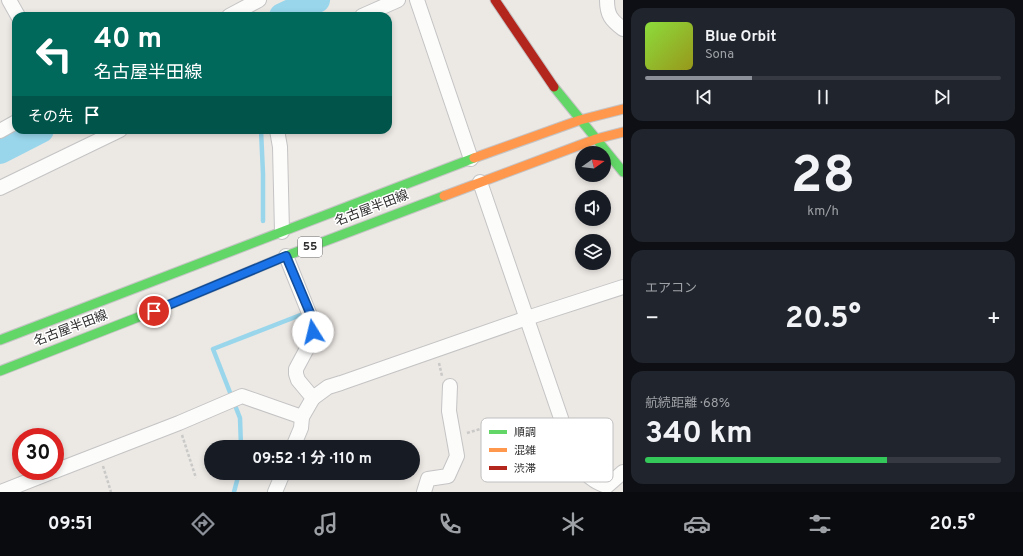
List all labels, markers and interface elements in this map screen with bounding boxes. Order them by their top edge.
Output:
text: 40 m [94,22,162,58]
icon: left [28,28,80,80]
text: Blue Orbit [705,28,776,47]
text: Sona [705,47,734,63]
text: 名古屋半田線 [94,62,202,85]
icon: previous [693,86,715,108]
icon: pause [812,86,834,108]
icon: next [931,86,953,108]
icon: arrive [81,104,103,126]
text: その先 [28,108,73,127]
text: 28 [791,145,855,211]
north arrow [575,146,611,182]
map controls [575,146,611,270]
street label: 名古屋半田線 [332,187,411,230]
button: sound [575,190,611,226]
text: km/h [807,204,839,220]
button: layers [575,234,611,270]
road number: 55 [298,237,322,257]
text: エアコン [645,281,697,297]
pin [137,294,171,328]
icon: arrive [143,300,165,322]
text: 20.5° [785,301,861,338]
text: − [645,306,659,333]
text: + [987,306,1001,333]
street label: 名古屋半田線 [31,307,110,350]
position arrow [292,311,334,353]
text: 航続距離 · 68% [645,396,730,412]
text: 340 km [645,416,753,453]
legend [481,418,613,482]
text: 順調 [514,426,536,440]
speed limit sign: 30 [12,428,64,480]
text: 混雑 [514,444,536,458]
text: 09:52 · 1 分 · 110 m [252,450,372,469]
text: 渋滞 [514,462,536,476]
icon: directions [189,510,217,538]
icon: music [312,510,340,538]
icon: phone [436,510,464,538]
icon: climate [559,510,587,538]
icon: car [683,510,711,538]
icon: filters [806,510,834,538]
text: 09:51 [48,513,93,536]
text: 20.5° [929,513,975,536]

